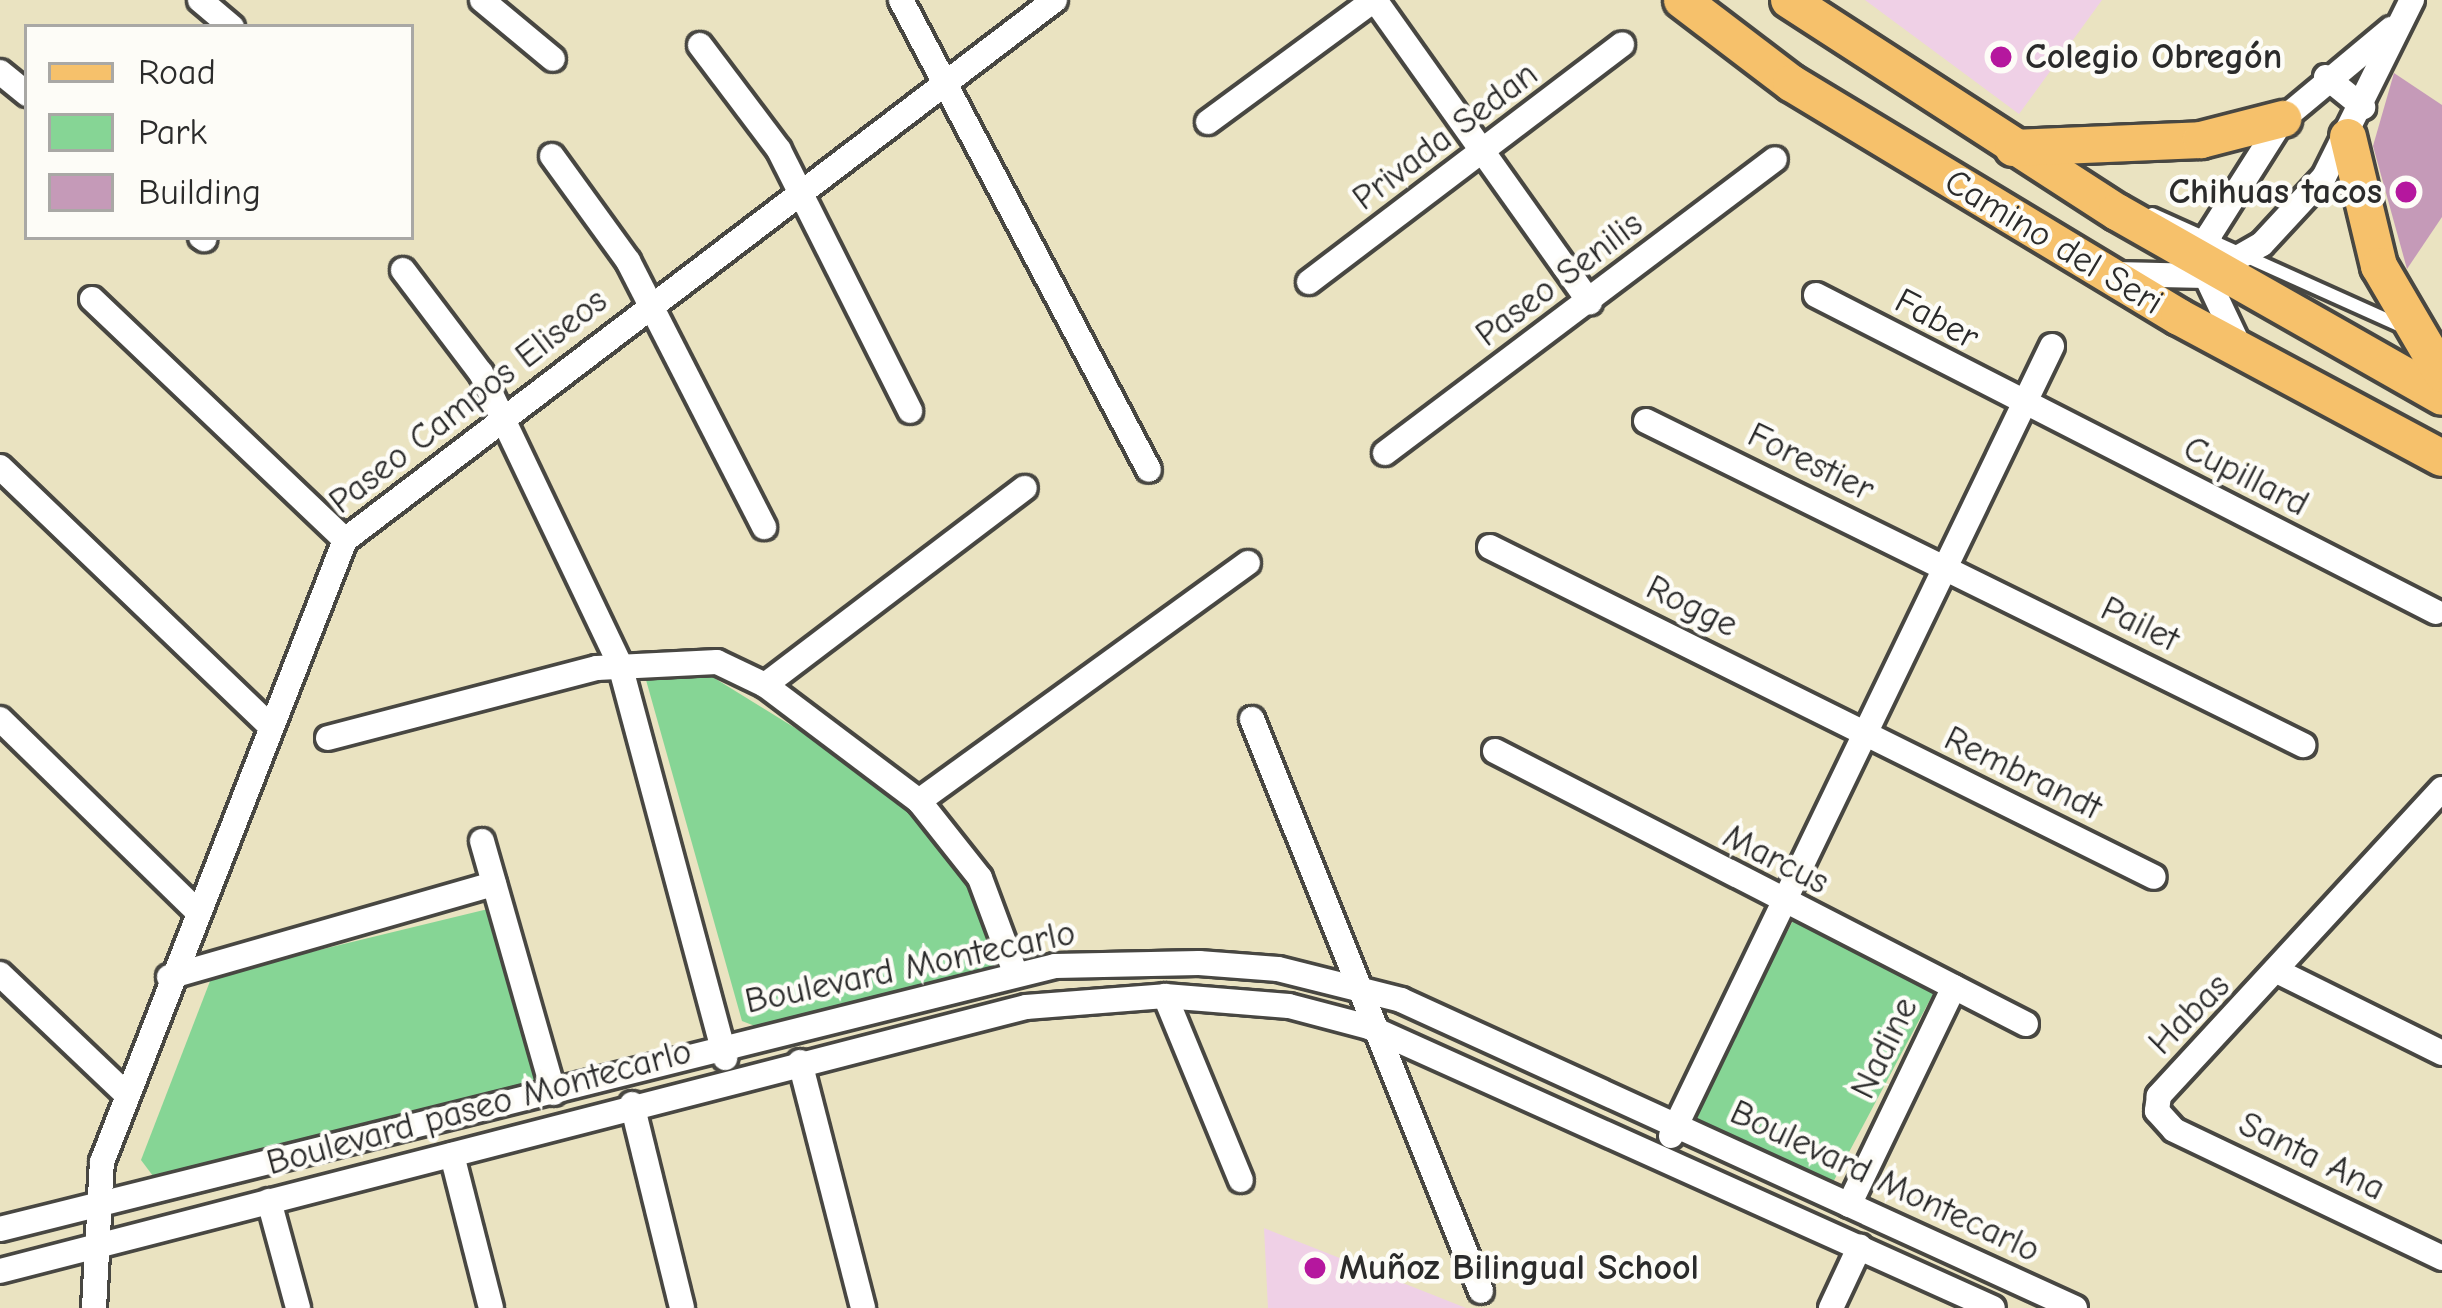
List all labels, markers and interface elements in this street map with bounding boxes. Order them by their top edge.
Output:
legend [24,24,414,240]
place label: Colegio Obregón [2025,35,2282,79]
marker: Colegio Obregón [1988,44,2014,70]
text: Road [138,52,216,93]
street label: Privada Sedan [1344,52,1546,220]
text: Park [138,112,207,153]
street label: Camino del Seri [1937,160,2171,324]
place label: Chihuas tacos [2168,170,2382,214]
text: Building [138,172,261,213]
marker: Chihuas tacos [2393,179,2419,205]
street label: Paseo Senilis [1467,202,1651,356]
street label: Paseo Campos Eliseos [320,279,616,523]
street label: Faber [1888,279,1986,359]
street label: Forestier [1741,413,1881,511]
street label: Cupillard [2176,426,2316,526]
street label: Rogge [1639,565,1745,647]
street label: Pailet [2094,587,2186,661]
street label: Rembrandt [1937,716,2109,830]
street label: Marcus [1716,814,1836,904]
street label: Boulevard Montecarlo [741,911,1079,1023]
street label: Habas [2139,964,2239,1064]
street label: Nadine [1841,990,1927,1106]
street label: Boulevard paseo Montecarlo [262,1029,696,1185]
street label: Boulevard Montecarlo [1723,1090,2047,1272]
street label: Santa Ana [2232,1102,2392,1210]
place label: Muñoz Bilingual School [1339,1246,1699,1290]
marker: Muñoz Bilingual School [1302,1255,1328,1281]

